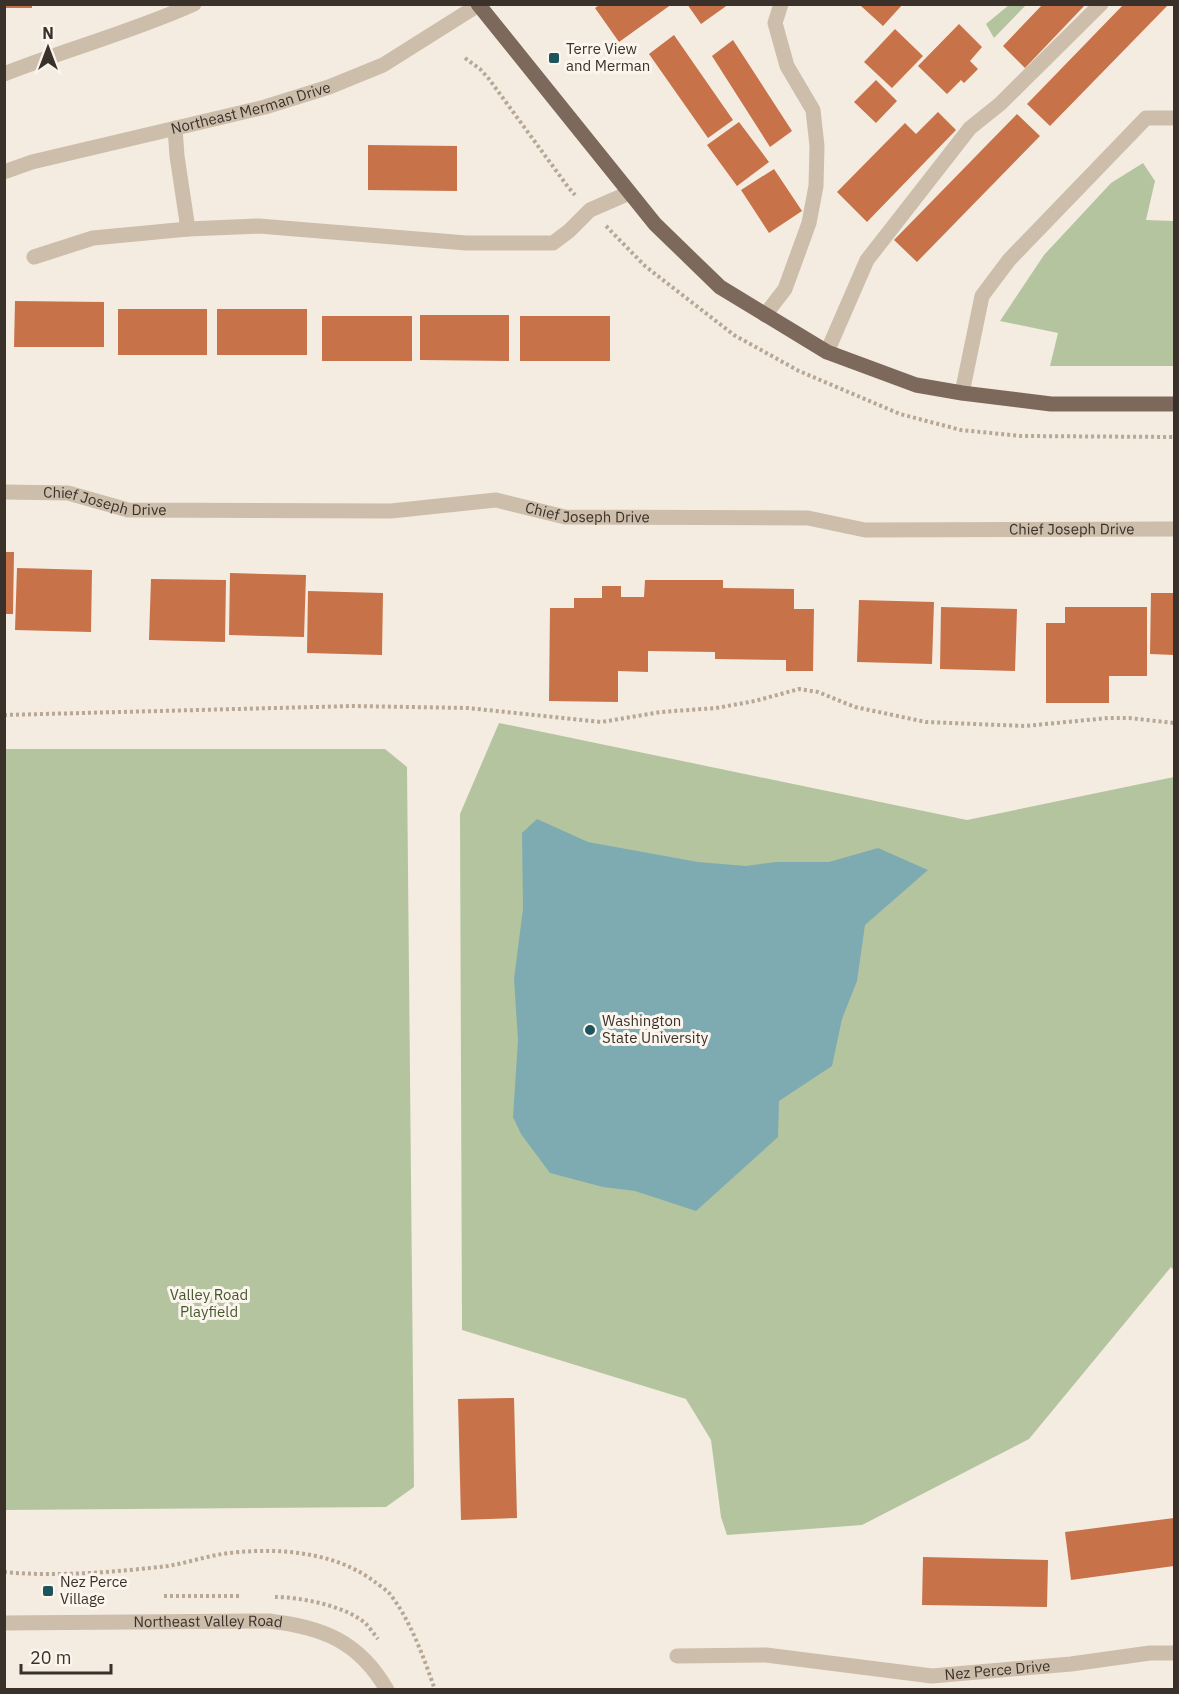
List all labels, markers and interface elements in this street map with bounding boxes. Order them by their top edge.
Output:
north arrow [18,18,78,78]
text: N [42,23,54,43]
place label: Terre View and Merman [566,39,650,75]
marker: Terre View and Merman [547,51,561,65]
street label: Northeast Merman Drive [169,77,333,138]
street label: Chief Joseph Drive [43,483,166,519]
street label: Chief Joseph Drive [523,498,650,526]
street label: Chief Joseph Drive [1009,519,1135,539]
place label: Washington State University [602,1011,709,1047]
marker: Washington State University [583,1023,597,1037]
park label: Valley Road Playfield [170,1285,248,1321]
place label: Nez Perce Village [60,1572,127,1608]
marker: Nez Perce Village [41,1584,55,1598]
street label: Northeast Valley Road [133,1611,284,1632]
scale bar [21,1637,111,1675]
text: 20 m [30,1646,72,1669]
street label: Nez Perce Drive [944,1656,1051,1684]

